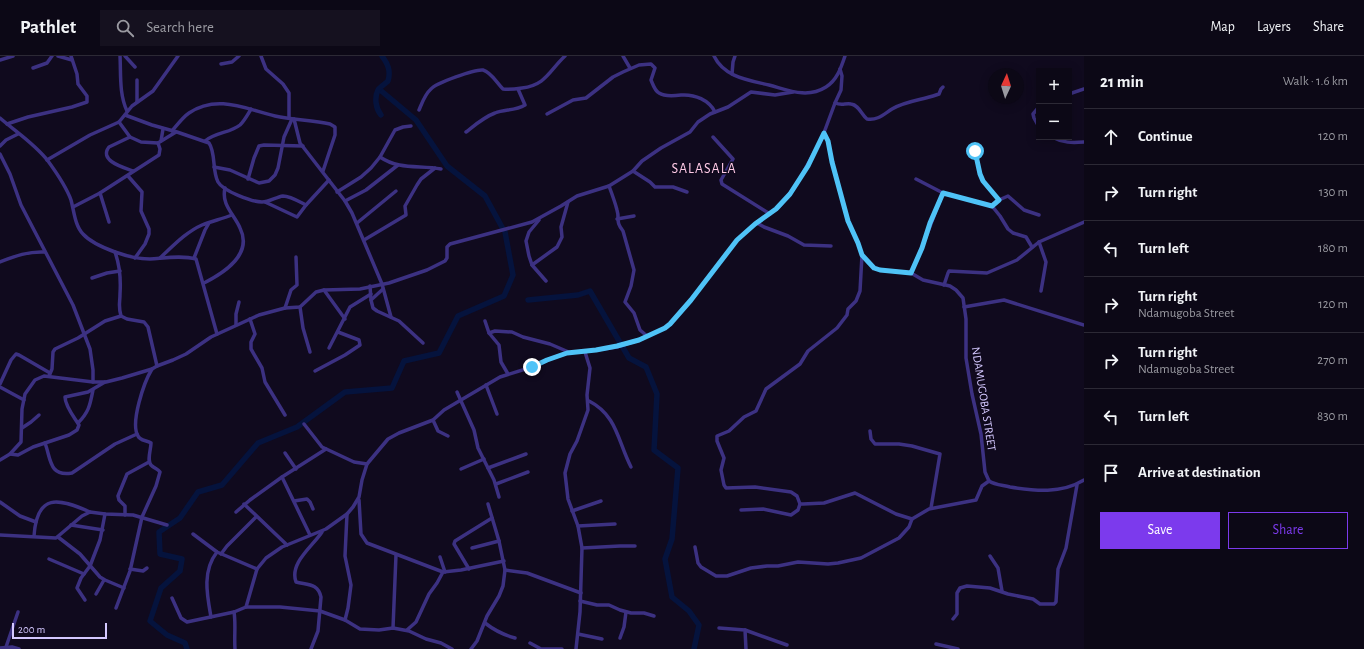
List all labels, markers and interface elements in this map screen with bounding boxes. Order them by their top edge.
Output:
search box [100,10,380,46]
icon: search [114,17,136,39]
text: Pathlet [20,18,76,37]
text: Search here [146,20,214,35]
text: Map [1210,20,1235,34]
text: Layers [1257,20,1291,34]
text: Share [1313,20,1344,34]
north arrow [988,68,1024,104]
map controls [1036,68,1072,140]
button: + [1036,68,1072,104]
text: 21 min [1100,73,1144,90]
text: Walk · 1.6 km [1283,75,1348,88]
button: − [1036,104,1072,140]
icon: ahead [1100,126,1122,148]
text: Continue [1138,129,1193,144]
text: 120 m [1318,130,1348,143]
route start [966,142,984,160]
district label: SALASALA [671,162,737,176]
icon: right [1100,182,1122,204]
text: Turn right [1138,185,1197,200]
text: 130 m [1319,186,1348,199]
icon: left [1100,238,1122,260]
text: Turn left [1138,241,1189,256]
text: 180 m [1318,242,1348,255]
text: Turn right [1138,289,1197,304]
icon: right [1100,294,1122,316]
text: 120 m [1318,298,1348,311]
text: Ndamugoba Street [1138,307,1234,320]
text: Turn right [1138,345,1197,360]
street label: NDAMUGOBA STREET [970,346,998,452]
icon: right [1100,350,1122,372]
text: 270 m [1317,354,1348,367]
route end [523,358,541,376]
text: Ndamugoba Street [1138,363,1234,376]
icon: left [1100,406,1122,428]
text: Turn left [1138,409,1189,424]
text: 830 m [1317,410,1348,423]
icon: arrive [1100,462,1122,484]
text: Arrive at destination [1138,465,1261,480]
button: Save [1100,512,1220,549]
button: Share [1228,512,1348,549]
scale bar [12,621,107,640]
text: 200 m [18,624,45,635]

